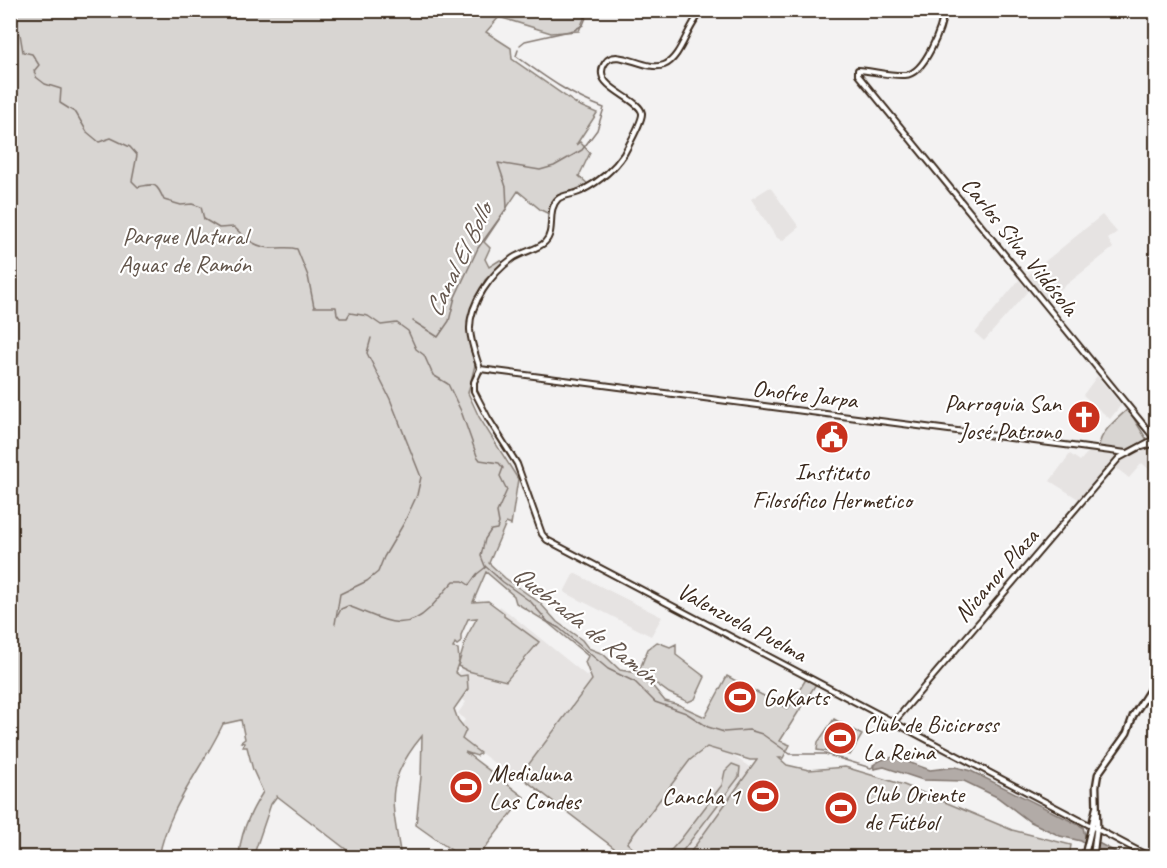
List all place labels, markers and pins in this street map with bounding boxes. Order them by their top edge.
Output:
place label: Parroquia San José Patrono [944,388,1063,446]
church icon: Parroquia San José Patrono [1066,399,1102,435]
public building icon: Instituto Filosófico Hermetico [814,419,850,455]
place label: Instituto Filosófico Hermetico [752,457,914,515]
sports icon: GoKarts [722,679,758,715]
place label: GoKarts [763,682,831,712]
place label: Club de Bicicross La Reina [863,709,1000,767]
sports icon: Club de Bicicross La Reina [822,720,858,756]
place label: Medialuna Las Condes [489,758,583,816]
sports icon: Medialuna Las Condes [448,769,484,805]
sports icon: Cancha 1 [745,778,781,814]
place label: Club Oriente de Fútbol [864,779,966,837]
place label: Cancha 1 [662,781,741,811]
sports icon: Club Oriente de Fútbol [823,790,859,826]

